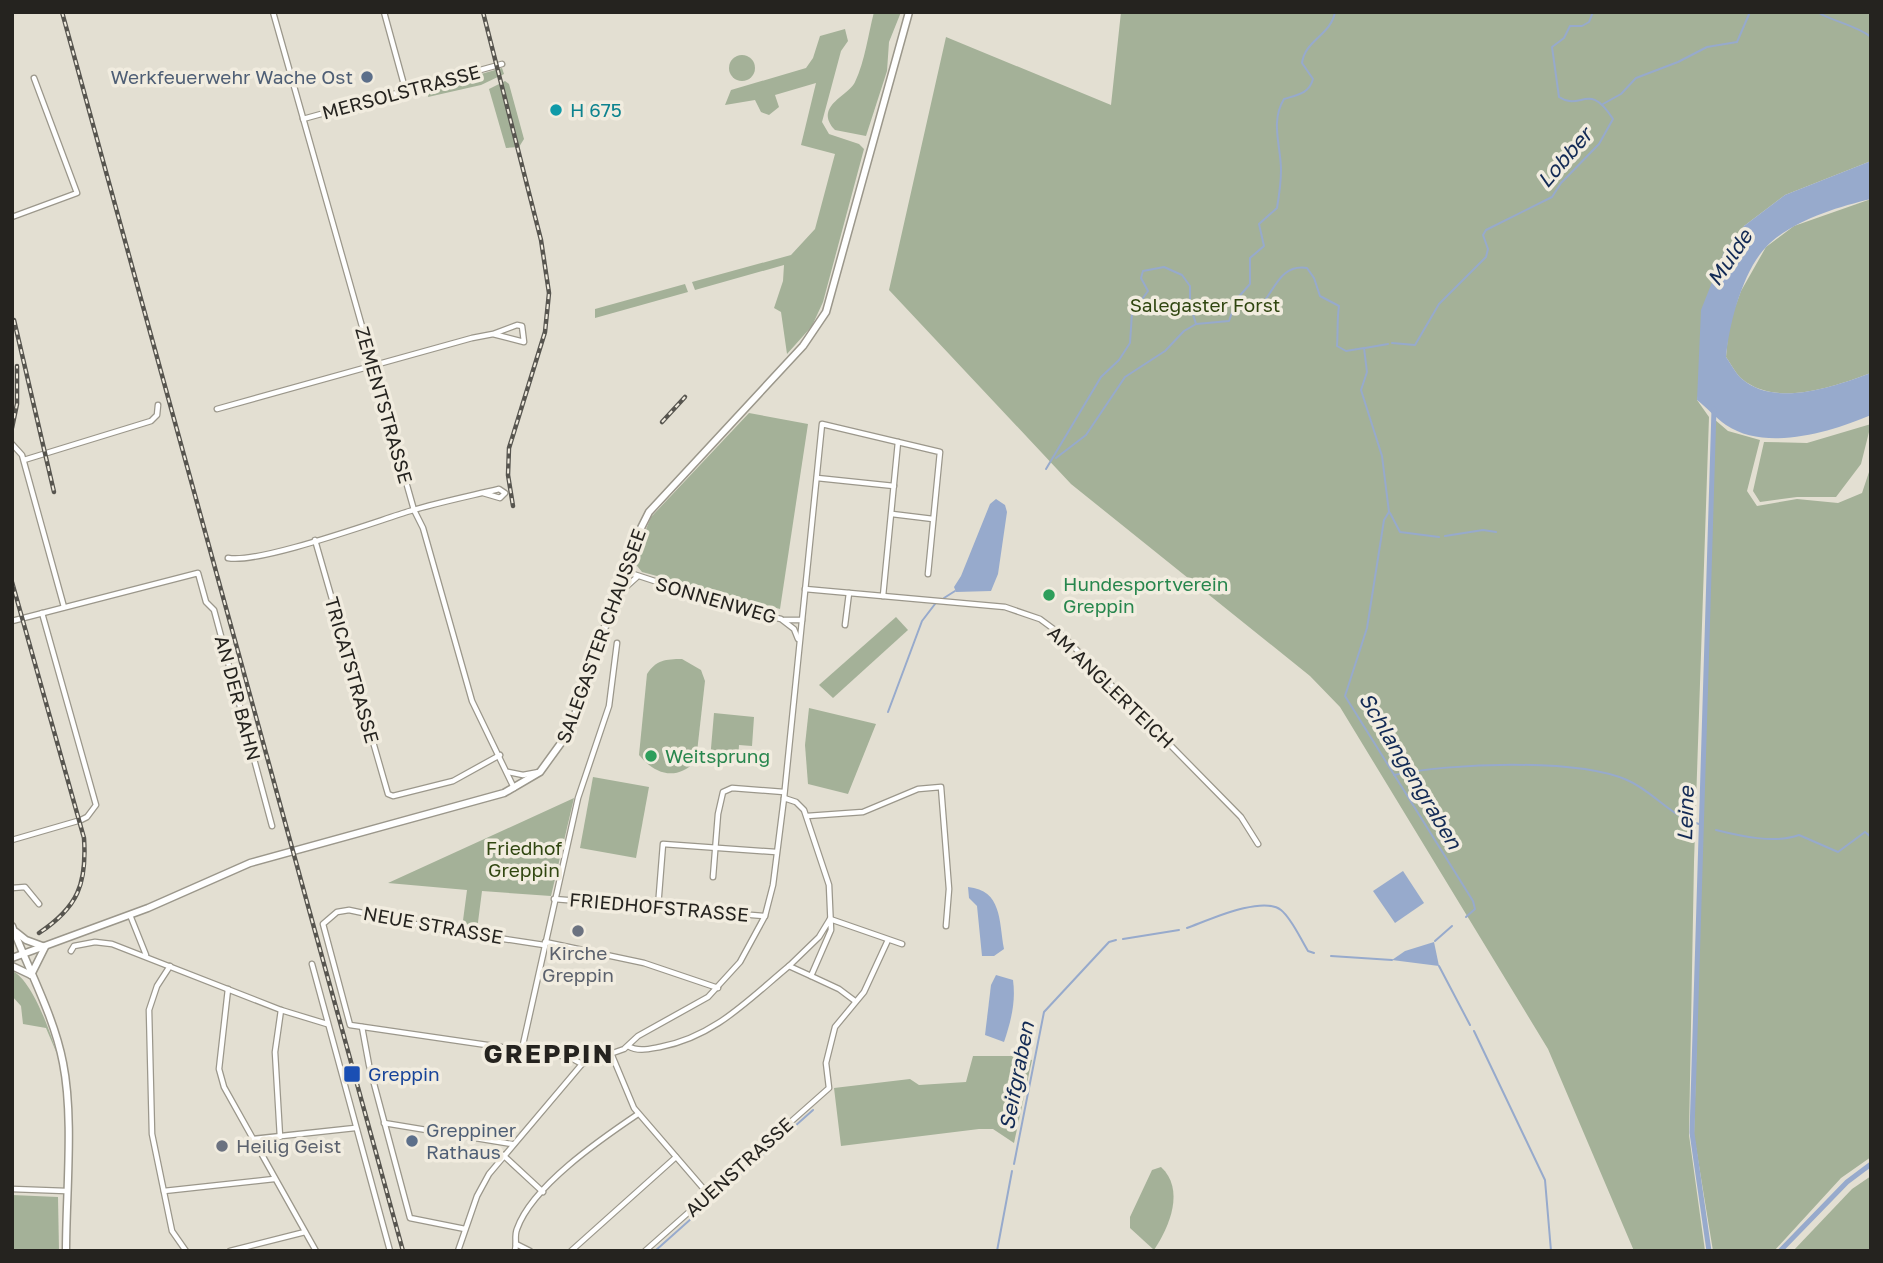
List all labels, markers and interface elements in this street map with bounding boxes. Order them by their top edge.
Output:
street label: MERSOLSTRASSE [319,59,482,124]
place label: Werkfeuerwehr Wache Ost [110,65,353,88]
marker: Werkfeuerwehr Wache Ost [359,69,375,85]
place label: H 675 [570,98,622,121]
marker: H 675 [548,102,564,118]
water label: Lobber [1531,120,1599,192]
water label: Mulde [1701,223,1758,291]
park label: Salegaster Forst [1130,293,1280,316]
street label: ZEMENTSTRASSE [351,324,418,486]
street label: SALEGASTER CHAUSSEE [551,525,650,746]
street label: SONNENWEG [653,571,779,628]
place label: Hundesportverein Greppin [1063,572,1229,617]
marker: Hundesportverein Greppin [1041,587,1057,603]
street label: TRICATSTRASSE [321,594,384,746]
street label: AM ANGLERTEICH [1044,621,1179,753]
street label: AN DER BAHN [211,633,266,763]
water label: Schlangengraben [1354,687,1468,854]
place label: Weitsprung [665,744,770,767]
marker: Weitsprung [643,748,659,764]
water label: Leine [1671,784,1699,842]
park label: Friedhof Greppin [486,836,562,881]
street label: FRIEDHOFSTRASSE [568,887,750,926]
street label: NEUE STRASSE [361,901,505,948]
marker: Kirche Greppin [570,923,586,939]
place label: Kirche Greppin [542,941,614,986]
water label: Seifgraben [993,1019,1039,1132]
district label: GREPPIN [484,1038,614,1069]
place label: Greppin [368,1062,440,1085]
marker: Greppin [342,1064,362,1084]
street label: AUENSTRASSE [680,1112,797,1221]
place label: Greppiner Rathaus [426,1118,517,1163]
marker: Greppiner Rathaus [404,1133,420,1149]
place label: Heilig Geist [236,1134,341,1157]
marker: Heilig Geist [214,1138,230,1154]

